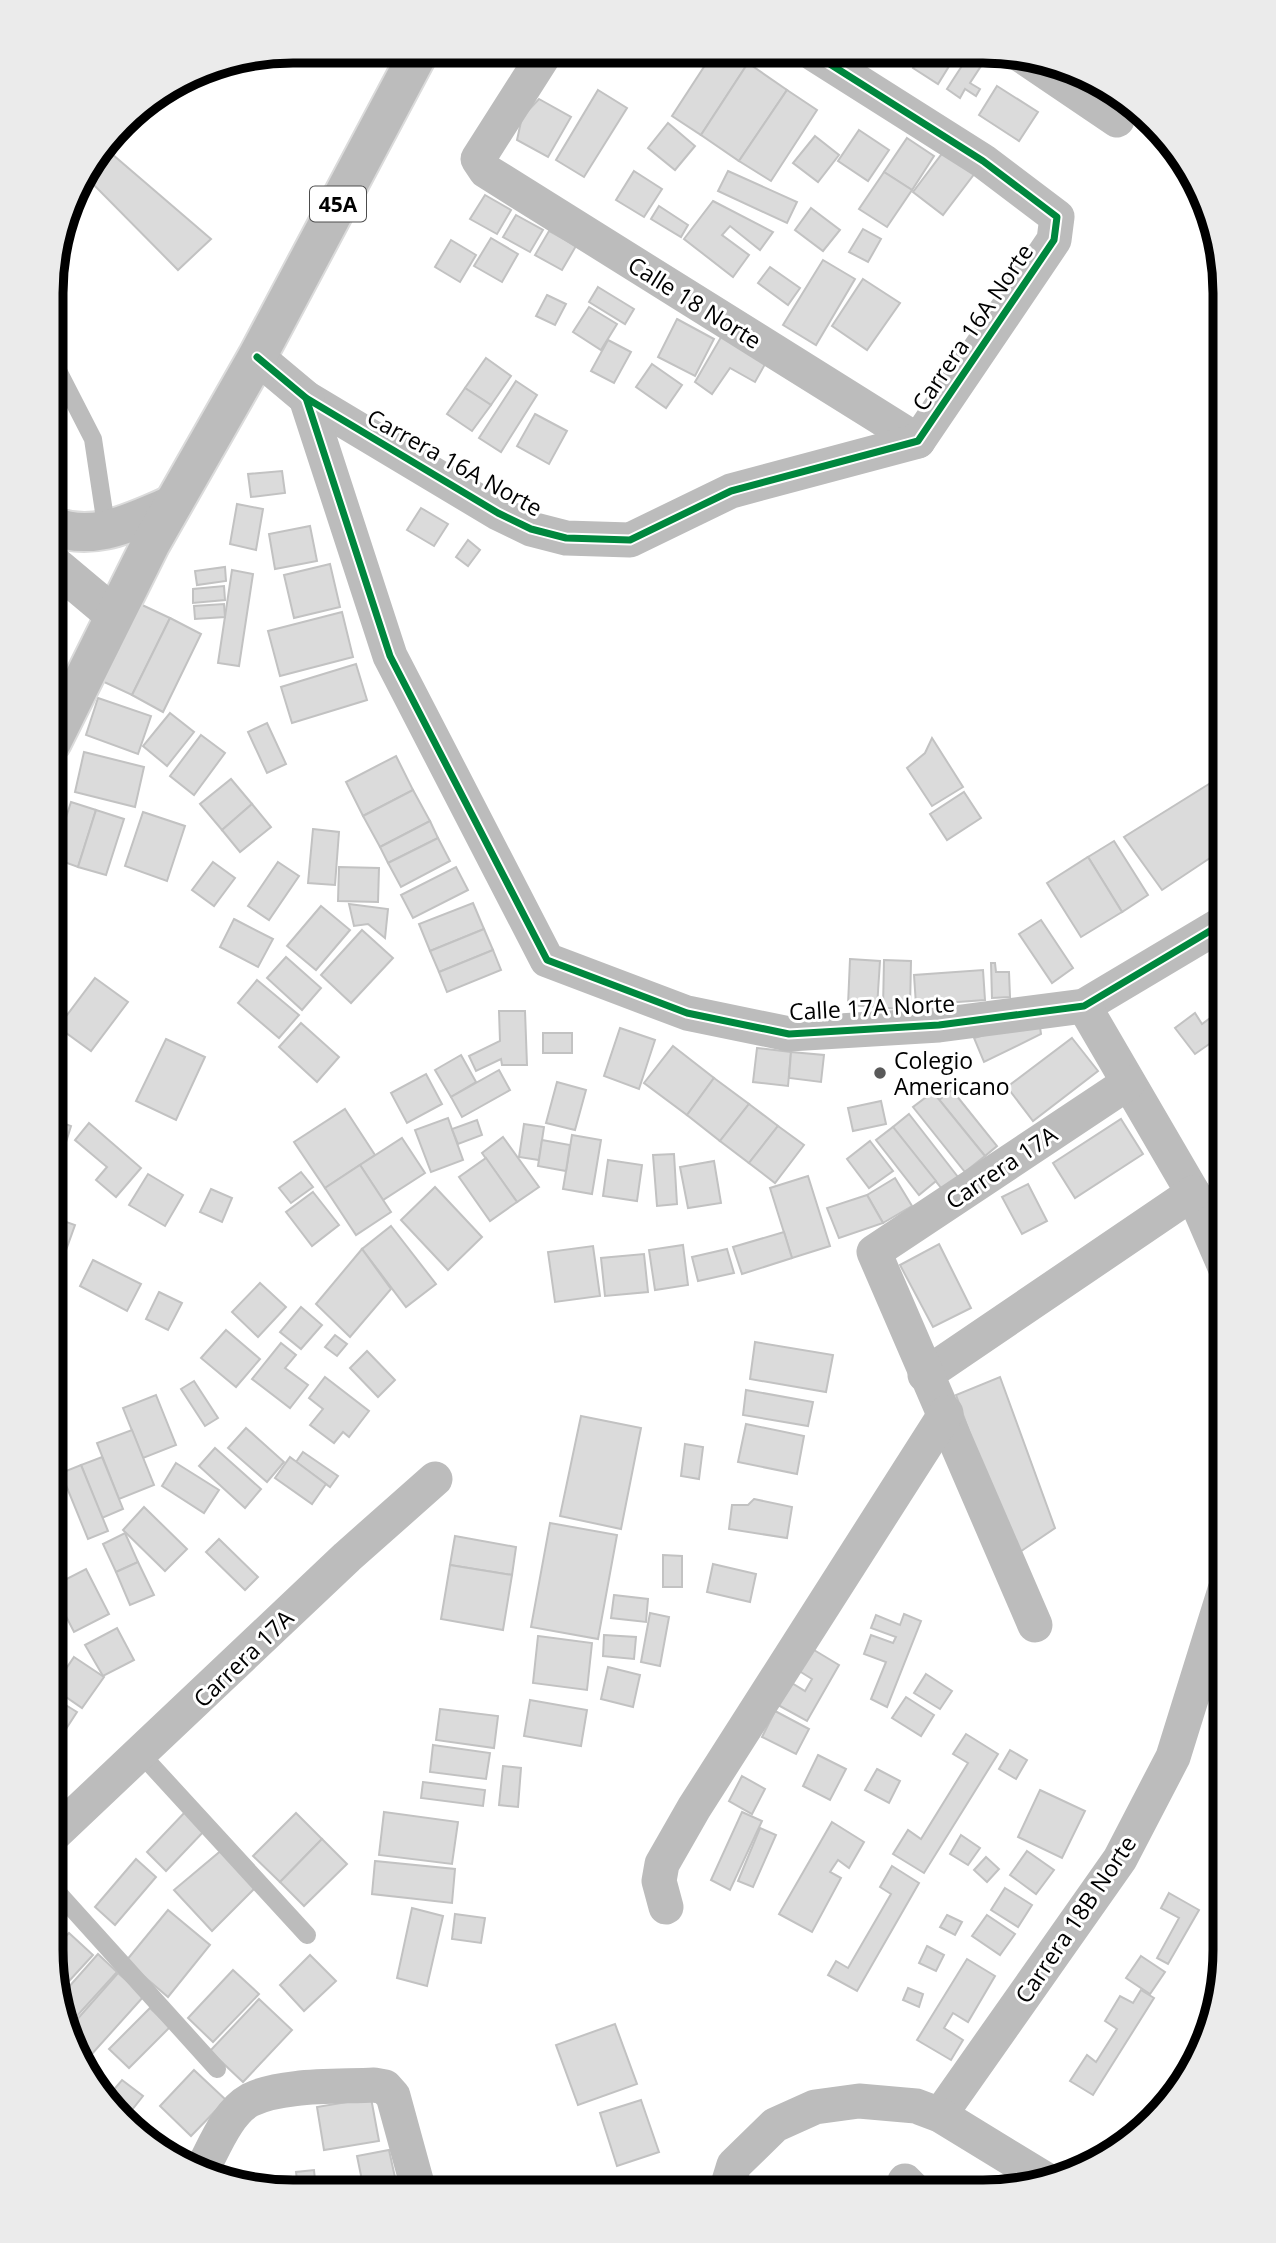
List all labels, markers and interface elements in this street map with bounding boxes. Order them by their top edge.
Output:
road number: 45A [310,186,366,222]
street label: Carrera 16A Norte [904,237,1040,417]
street label: Calle 18 Norte [622,248,768,356]
street label: Carrera 16A Norte [362,401,548,523]
street label: Calle 17A Norte [788,987,956,1027]
place label: Colegio Americano [894,1044,1010,1102]
marker: Colegio Americano [872,1065,888,1081]
street label: Carrera 17A [939,1118,1063,1216]
street label: Carrera 17A [186,1602,300,1714]
street label: Carrera 18B Norte [1007,1829,1143,2009]

